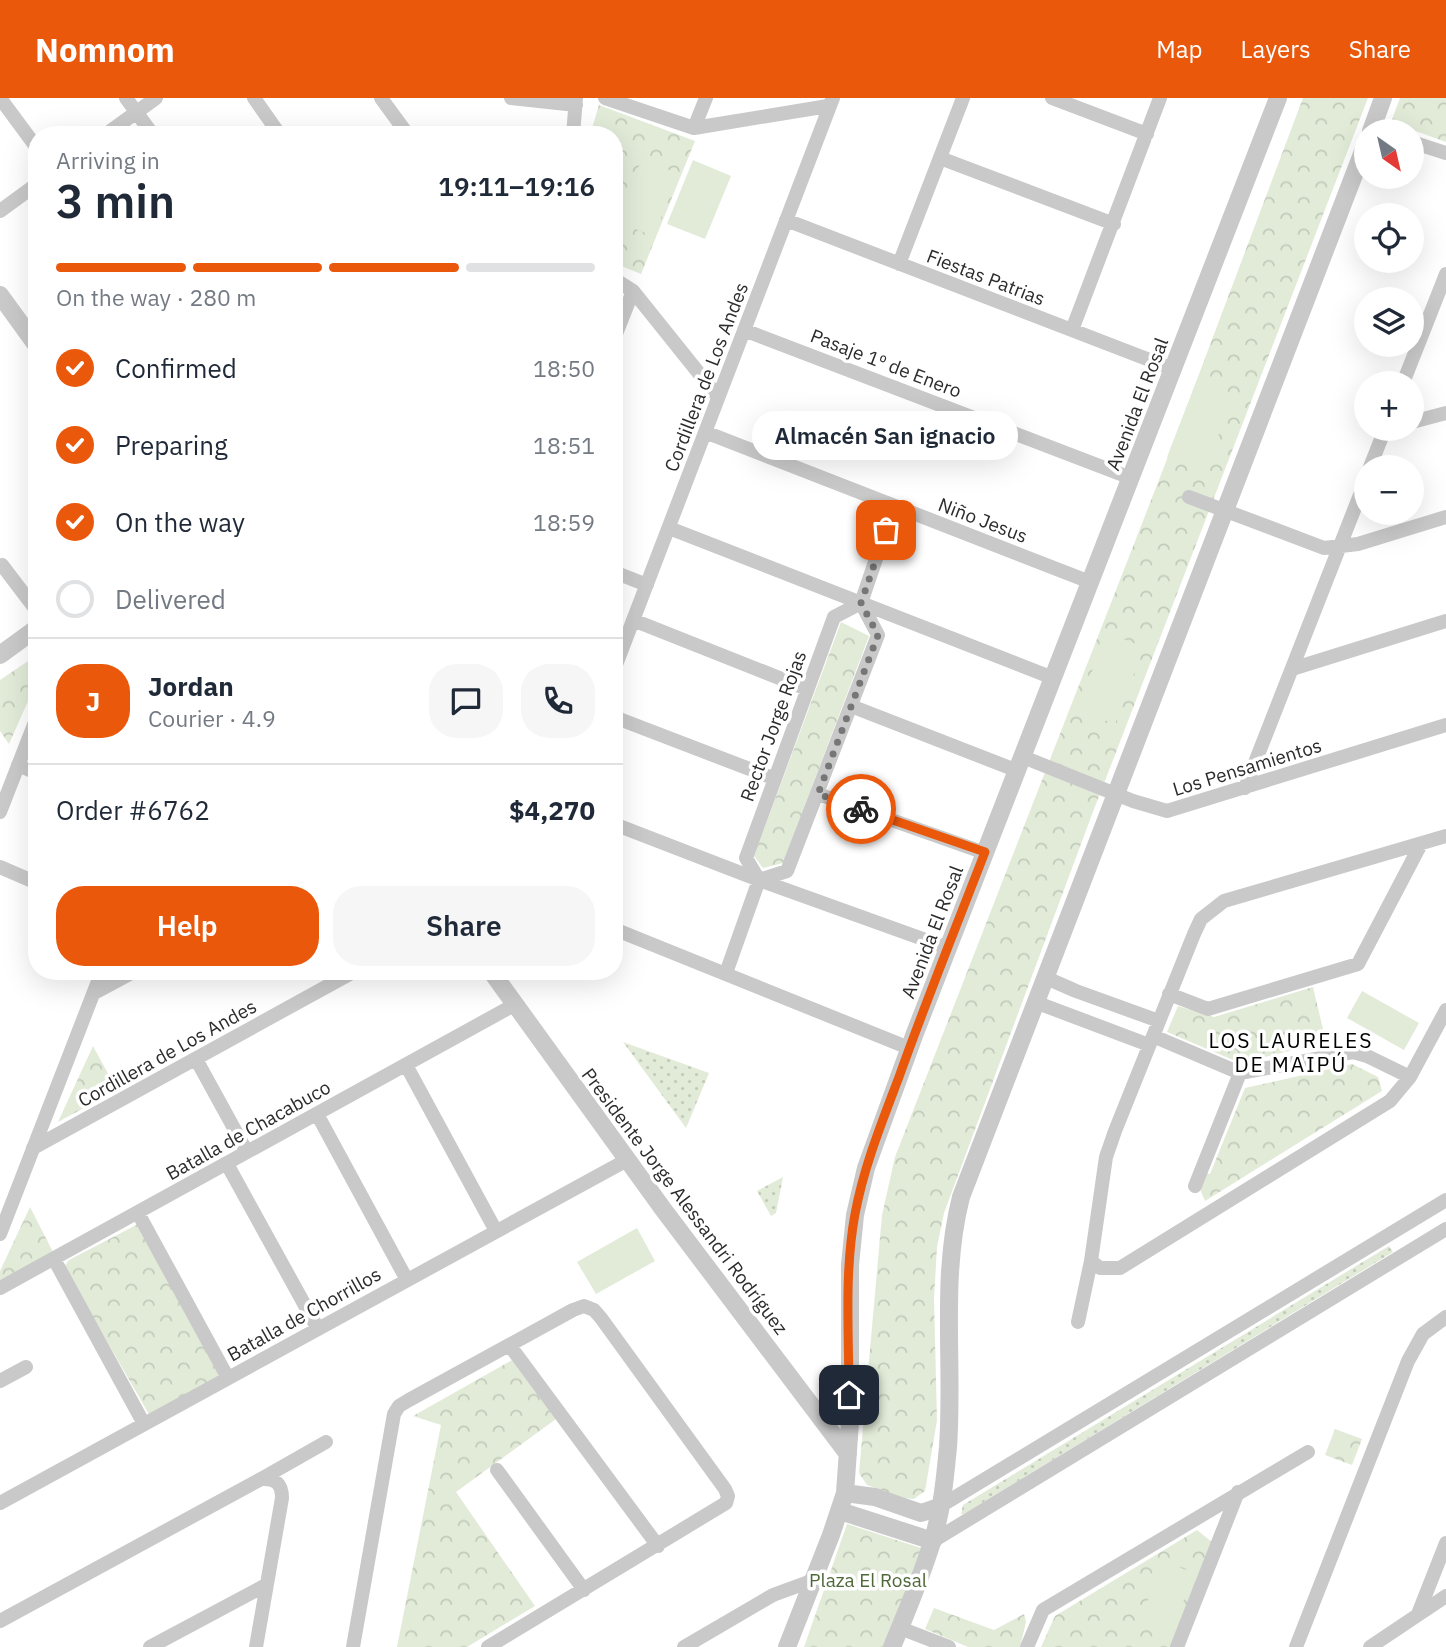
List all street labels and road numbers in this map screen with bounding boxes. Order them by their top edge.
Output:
street label: Fiestas Patrias [923,243,1049,311]
street label: Cordillera de Los Andes [659,279,753,475]
street label: Pasaje 1º de Enero [807,323,965,403]
street label: Avenida El Rosal [1101,334,1173,474]
street label: Niño Jesus [935,492,1031,548]
street label: Rector Jorge Rojas [735,647,811,805]
street label: Los Pensamientos [1170,733,1324,801]
street label: Avenida El Rosal [896,862,968,1002]
street label: Cordillera de Los Andes [73,994,261,1112]
street label: Presidente Jorge Alessandri Rodríguez [577,1063,793,1339]
street label: Batalla de Chacabuco [161,1075,335,1185]
street label: Batalla de Chorrillos [223,1262,385,1366]

